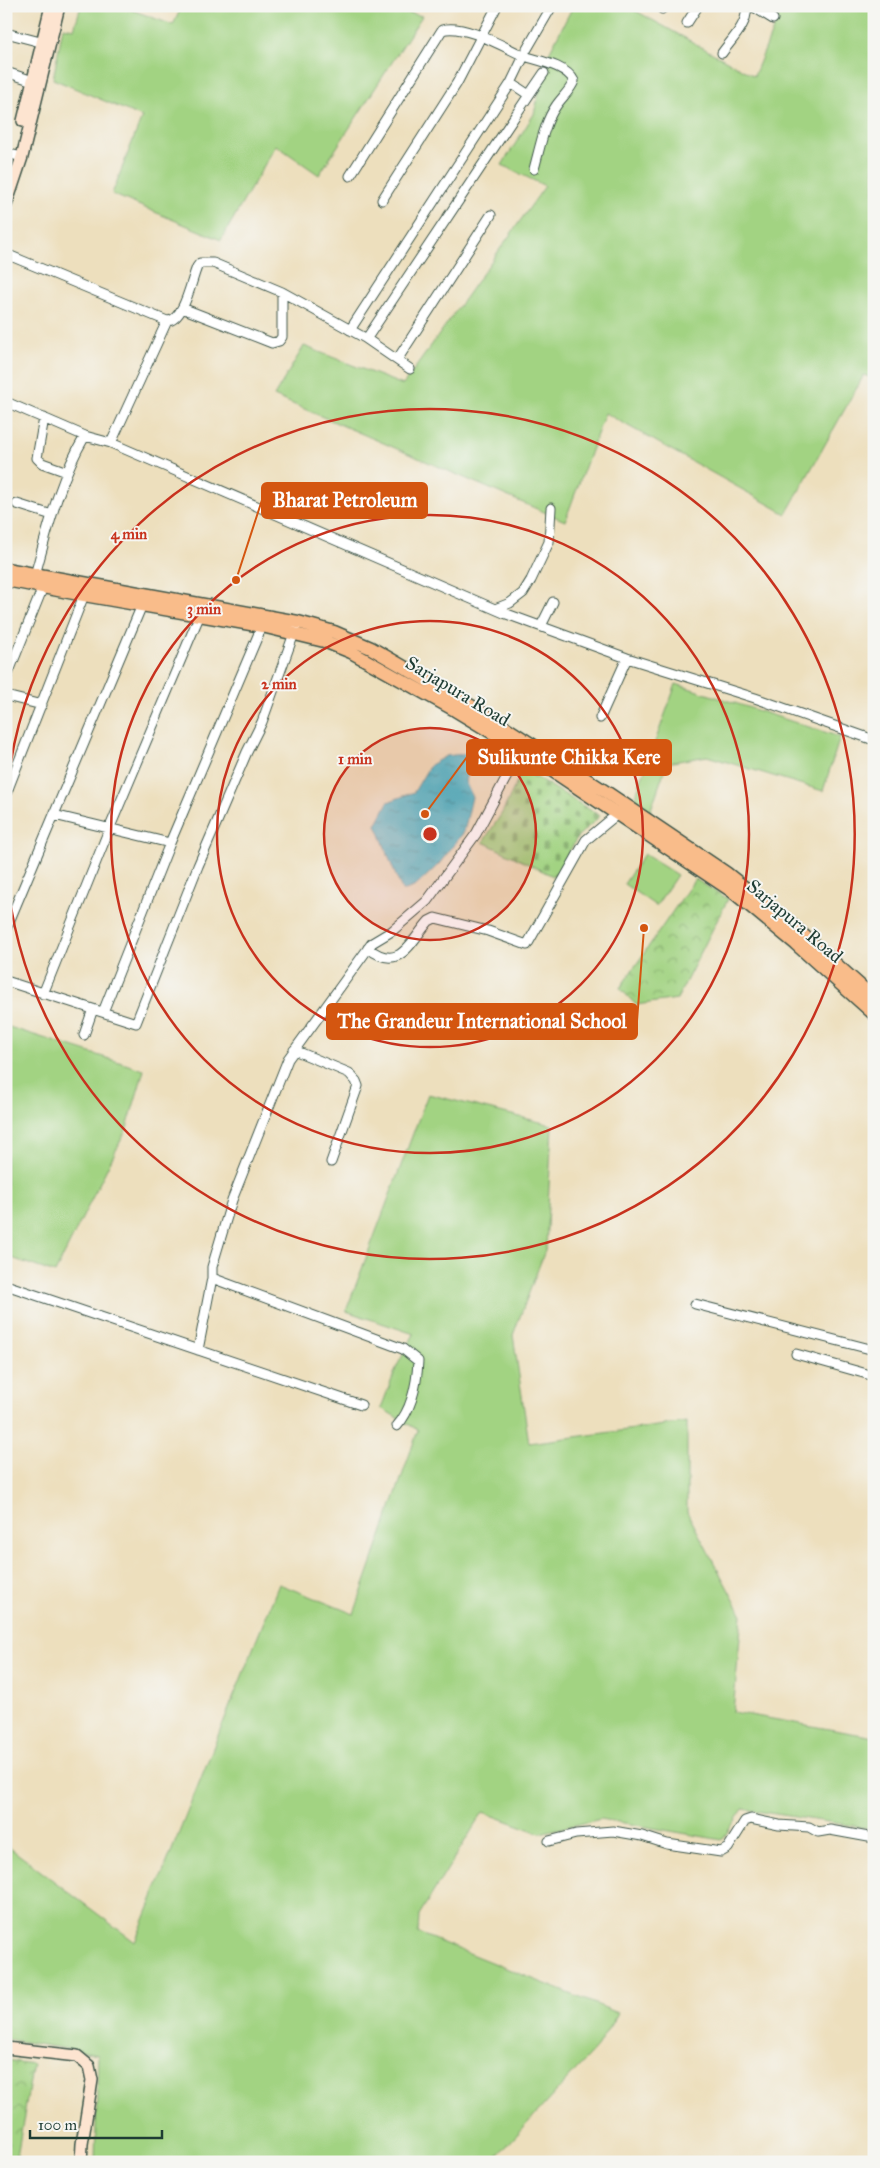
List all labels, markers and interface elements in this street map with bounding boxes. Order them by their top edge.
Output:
callout: Bharat Petroleum [262,483,427,518]
text: Bharat Petroleum [272,488,418,512]
text: 4 min [111,525,148,544]
text: 3 min [187,600,222,619]
street label: Sarjapura Road [401,651,515,732]
text: 2 min [261,675,298,693]
callout: Sulikunte Chikka Kere [467,740,671,775]
text: Sulikunte Chikka Kere [477,745,661,769]
text: 1 min [338,750,373,768]
centre of rings [421,825,439,843]
street label: Sarjapura Road [742,874,848,968]
callout: The Grandeur International School [327,1004,637,1039]
text: The Grandeur International School [336,1009,627,1033]
scale bar [30,2108,162,2140]
text: 100 m [38,2116,78,2134]

